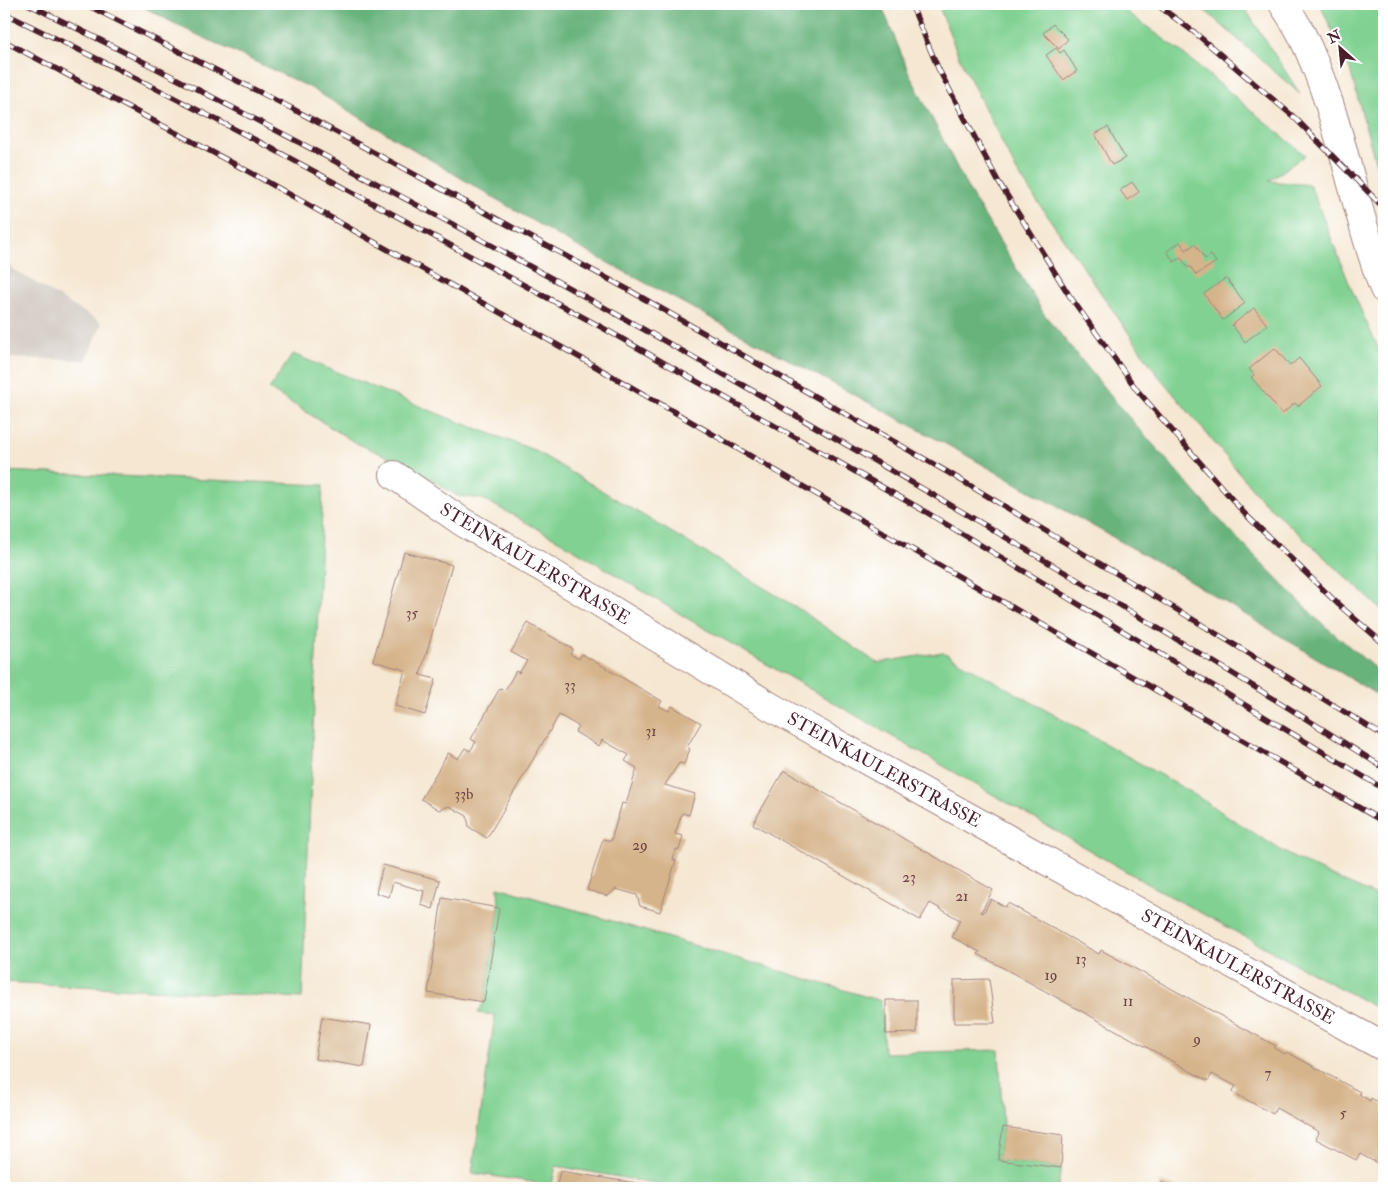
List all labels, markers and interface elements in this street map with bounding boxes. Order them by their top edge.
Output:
north arrow [1316,22,1366,72]
text: N [1324,26,1344,48]
street label: STEINKAULERSTRASSE [436,498,634,630]
house number: 35 [406,604,419,623]
house number: 33 [564,676,576,695]
street label: STEINKAULERSTRASSE [783,707,985,833]
house number: 31 [645,722,657,741]
house number: 33b [455,785,473,804]
house number: 29 [632,836,648,855]
house number: 23 [902,868,916,887]
house number: 21 [956,887,968,906]
street label: STEINKAULERSTRASSE [1137,904,1339,1030]
house number: 13 [1075,950,1087,969]
house number: 19 [1045,966,1057,985]
house number: 11 [1123,992,1133,1011]
house number: 9 [1192,1030,1201,1049]
house number: 7 [1265,1064,1272,1083]
house number: 5 [1340,1104,1347,1123]

